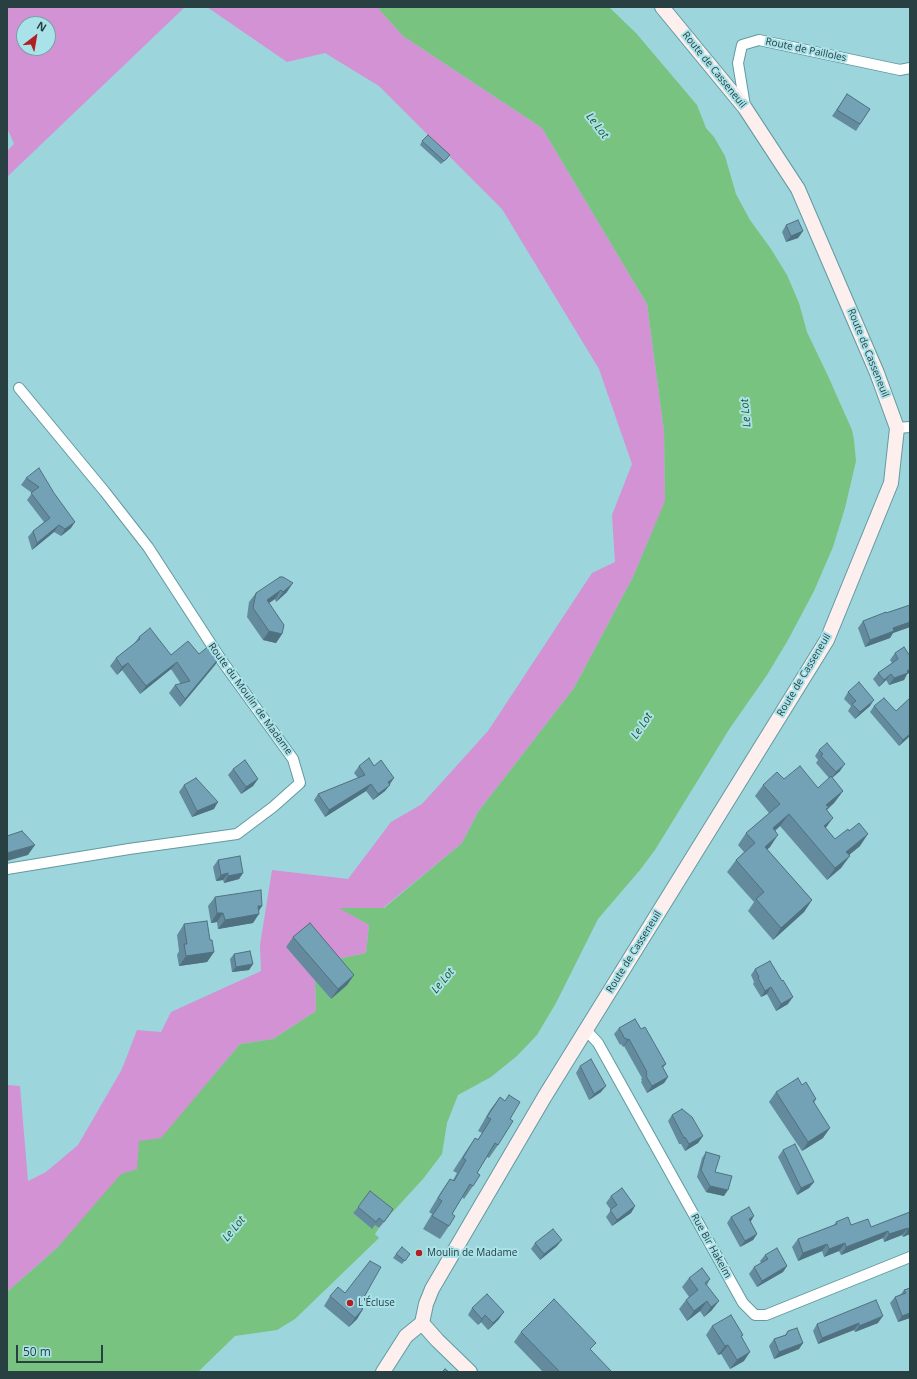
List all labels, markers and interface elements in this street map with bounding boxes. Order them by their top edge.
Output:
north arrow [16,16,56,56]
text: N [34,17,50,35]
street label: Route de Casseneuil [680,30,748,110]
street label: Route de Pailloles [764,36,848,64]
water label: Le Lot [583,111,611,141]
street label: Route de Casseneuil [845,307,891,399]
water label: Le Lot [738,398,754,428]
street label: Route de Casseneuil [775,631,833,719]
street label: Route du Moulin de Madame [205,641,295,757]
water label: Le Lot [629,710,655,742]
street label: Route de Casseneuil [604,909,664,995]
water label: Le Lot [429,966,457,996]
street label: Rue Bir Hakeim [688,1212,734,1280]
water label: Le Lot [220,1214,248,1244]
place label: Moulin de Madame [427,1247,517,1259]
marker: Moulin de Madame [414,1248,424,1258]
place label: L'Écluse [358,1297,395,1309]
marker: L'Écluse [345,1298,355,1308]
scale bar [18,1337,105,1363]
text: 50 m [23,1343,51,1360]

